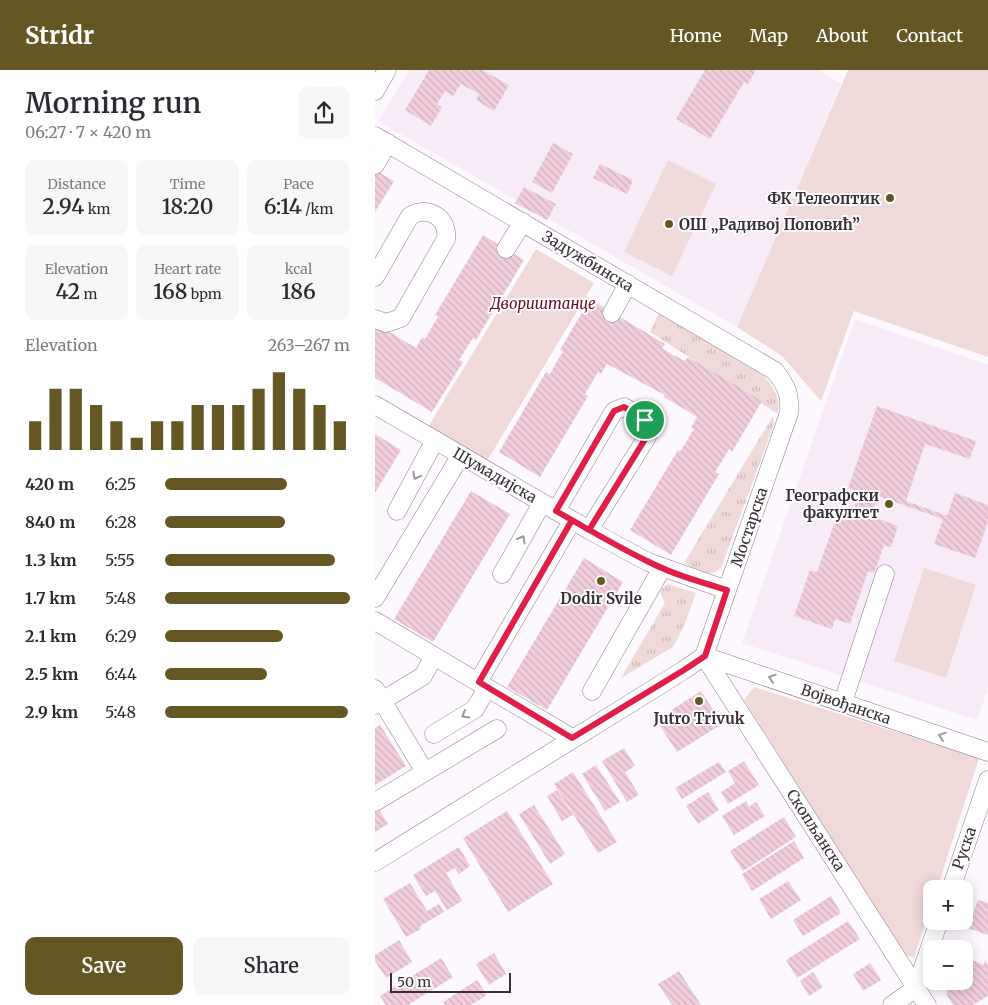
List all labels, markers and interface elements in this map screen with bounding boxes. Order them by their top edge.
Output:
text: Stridr [25,20,94,51]
text: Home [670,24,722,47]
text: Map [750,24,788,47]
text: About [816,24,868,47]
text: Contact [896,24,963,47]
text: Morning run [25,85,201,121]
button: share [298,87,350,139]
text: 06:27 · 7 × 420 m [25,122,151,142]
text: Distance [47,175,106,193]
text: Time [170,175,205,193]
text: Pace [283,175,314,193]
place label: ФК Телеоптик [767,189,880,208]
marker: ФК Телеоптик [884,192,896,204]
text: 2.94 [42,193,84,220]
text: 18:20 [162,193,213,220]
text: 6:14 [264,193,302,220]
text: km [84,200,111,218]
text: /km [302,200,333,218]
place label: ОШ „Радивој Поповић” [679,215,860,234]
marker: ОШ „Радивој Поповић” [663,218,675,230]
street label: Задужбинска [539,226,637,296]
text: Elevation [45,260,108,278]
text: Heart rate [154,260,221,278]
text: kcal [285,260,312,278]
text: 42 [56,278,80,305]
text: 168 [153,278,187,305]
text: 186 [281,278,316,305]
text: m [80,285,97,303]
text: bpm [187,285,222,303]
park label: Двориштанце [489,294,596,313]
text: Elevation [25,335,98,355]
text: 263–267 m [268,335,350,355]
pin [624,399,666,441]
icon: arrive [631,406,659,434]
street label: Шумадијска [449,443,541,507]
one-way arrow [412,470,422,479]
text: 420 m [25,474,74,494]
text: 6:25 [105,474,136,494]
street label: Мостарска [727,485,771,569]
place label: Географски факултет [785,486,879,522]
marker: Географски факултет [883,498,895,510]
text: 840 m [25,512,75,532]
text: 6:28 [105,512,137,532]
one-way arrow [516,535,526,544]
text: 1.3 km [25,550,77,570]
text: 5:55 [105,550,135,570]
marker: Dodir Svile [595,575,607,587]
text: 1.7 km [25,588,76,608]
text: 5:48 [105,588,136,608]
place label: Dodir Svile [560,589,642,608]
text: 2.1 km [25,626,76,646]
text: 6:29 [105,626,137,646]
text: 2.5 km [25,664,78,684]
text: 6:44 [105,664,137,684]
one-way arrow [768,674,776,684]
street label: Војвођанска [798,680,894,728]
marker: Jutro Trivuk [693,695,705,707]
text: 2.9 km [25,702,78,722]
text: 5:48 [105,702,136,722]
one-way arrow [462,709,471,719]
place label: Jutro Trivuk [653,709,745,728]
one-way arrow [938,732,947,742]
street label: Скопљанска [783,786,849,874]
street label: Руска [948,824,980,872]
map controls [923,880,973,990]
button: + [923,880,973,930]
button: Save [25,937,183,995]
button: Share [193,937,350,995]
button: − [923,940,973,990]
scale bar [390,970,511,993]
text: 50 m [397,973,431,991]

